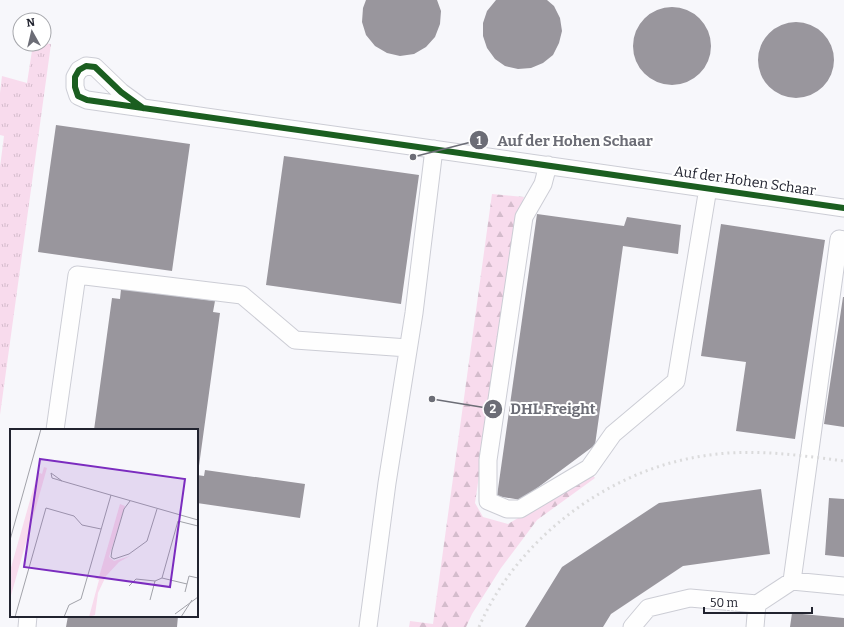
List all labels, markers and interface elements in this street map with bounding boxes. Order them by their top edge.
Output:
north arrow [12,12,52,52]
text: N [26,15,36,30]
callout: Auf der Hohen Schaar [469,127,660,154]
text: Auf der Hohen Schaar [497,132,653,150]
text: 1 [476,134,482,148]
street label: Auf der Hohen Schaar [673,163,817,199]
callout: DHL Freight [483,396,604,423]
text: DHL Freight [510,400,596,418]
text: 2 [490,402,497,416]
inset map [10,429,198,617]
scale bar [704,589,812,615]
text: 50 m [710,596,739,610]

